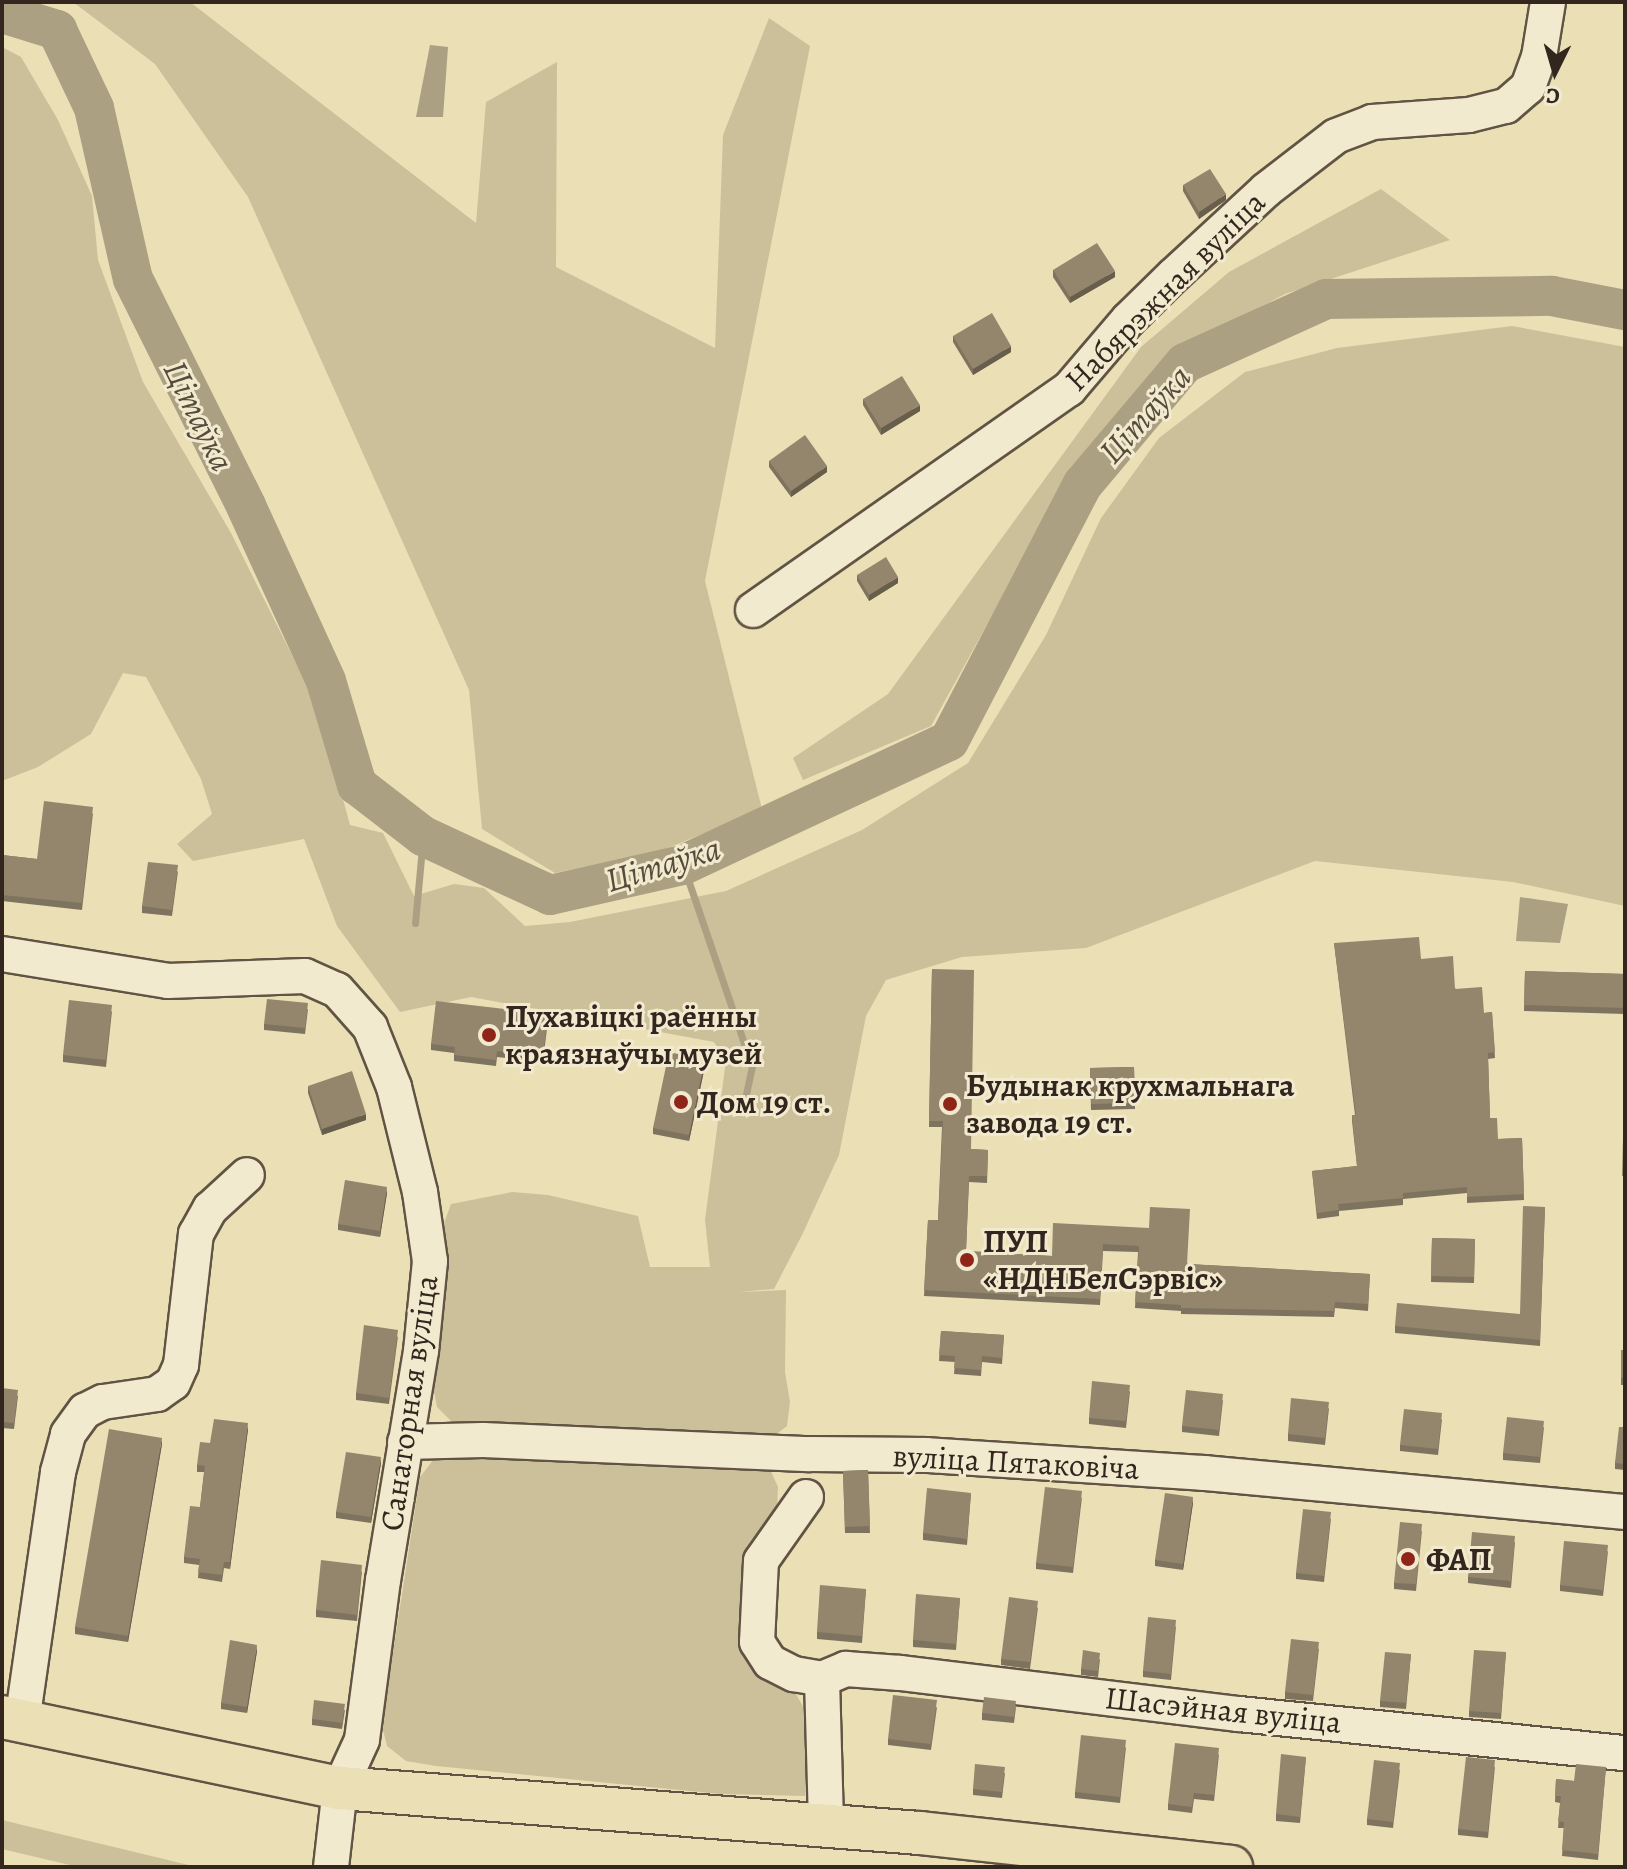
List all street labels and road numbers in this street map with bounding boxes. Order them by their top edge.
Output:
street label: Набярэжная вуліца [1057,183,1273,399]
street label: Санаторная вуліца [372,1273,446,1533]
street label: вуліца Пятаковіча [892,1436,1140,1488]
street label: Шасэйная вуліца [1103,1678,1343,1742]

